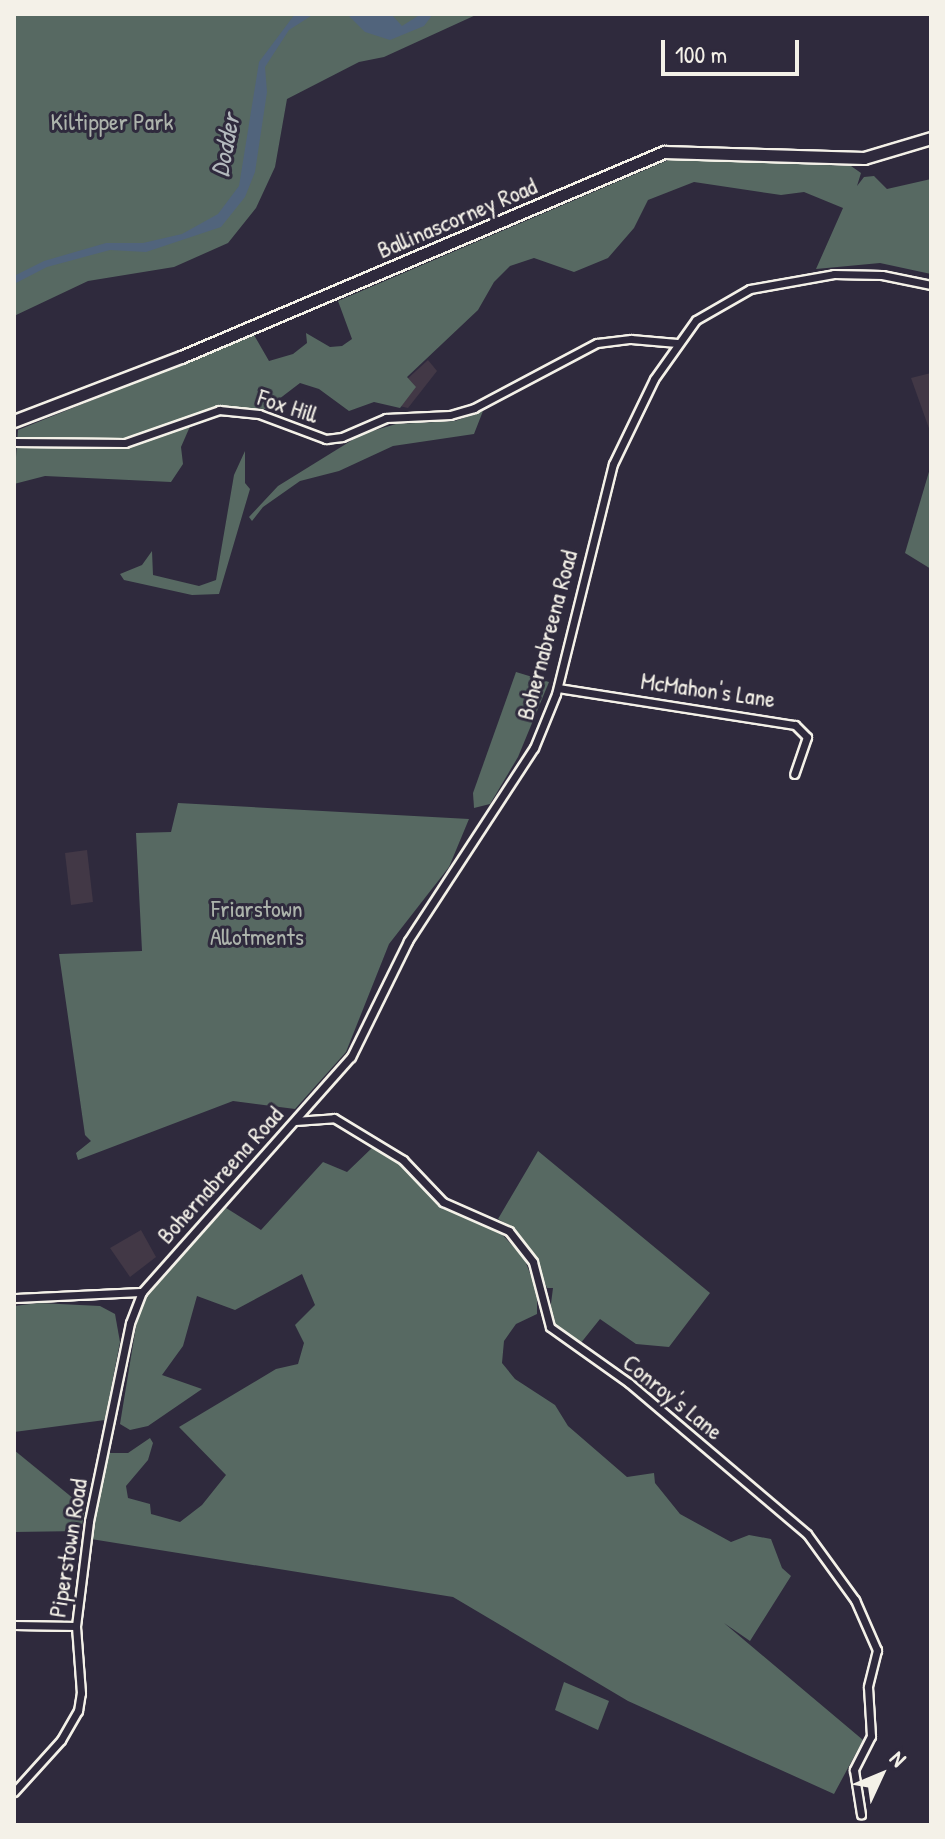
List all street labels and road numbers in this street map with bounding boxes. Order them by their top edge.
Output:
street label: Ballinascorney Road [373,171,541,265]
street label: Fox Hill [254,383,322,429]
street label: Bohernabreena Road [511,547,583,723]
street label: McMahon's Lane [639,666,777,714]
street label: Bohernabreena Road [151,1101,289,1249]
street label: Conroy's Lane [617,1348,729,1446]
street label: Piperstown Road [43,1477,93,1619]

